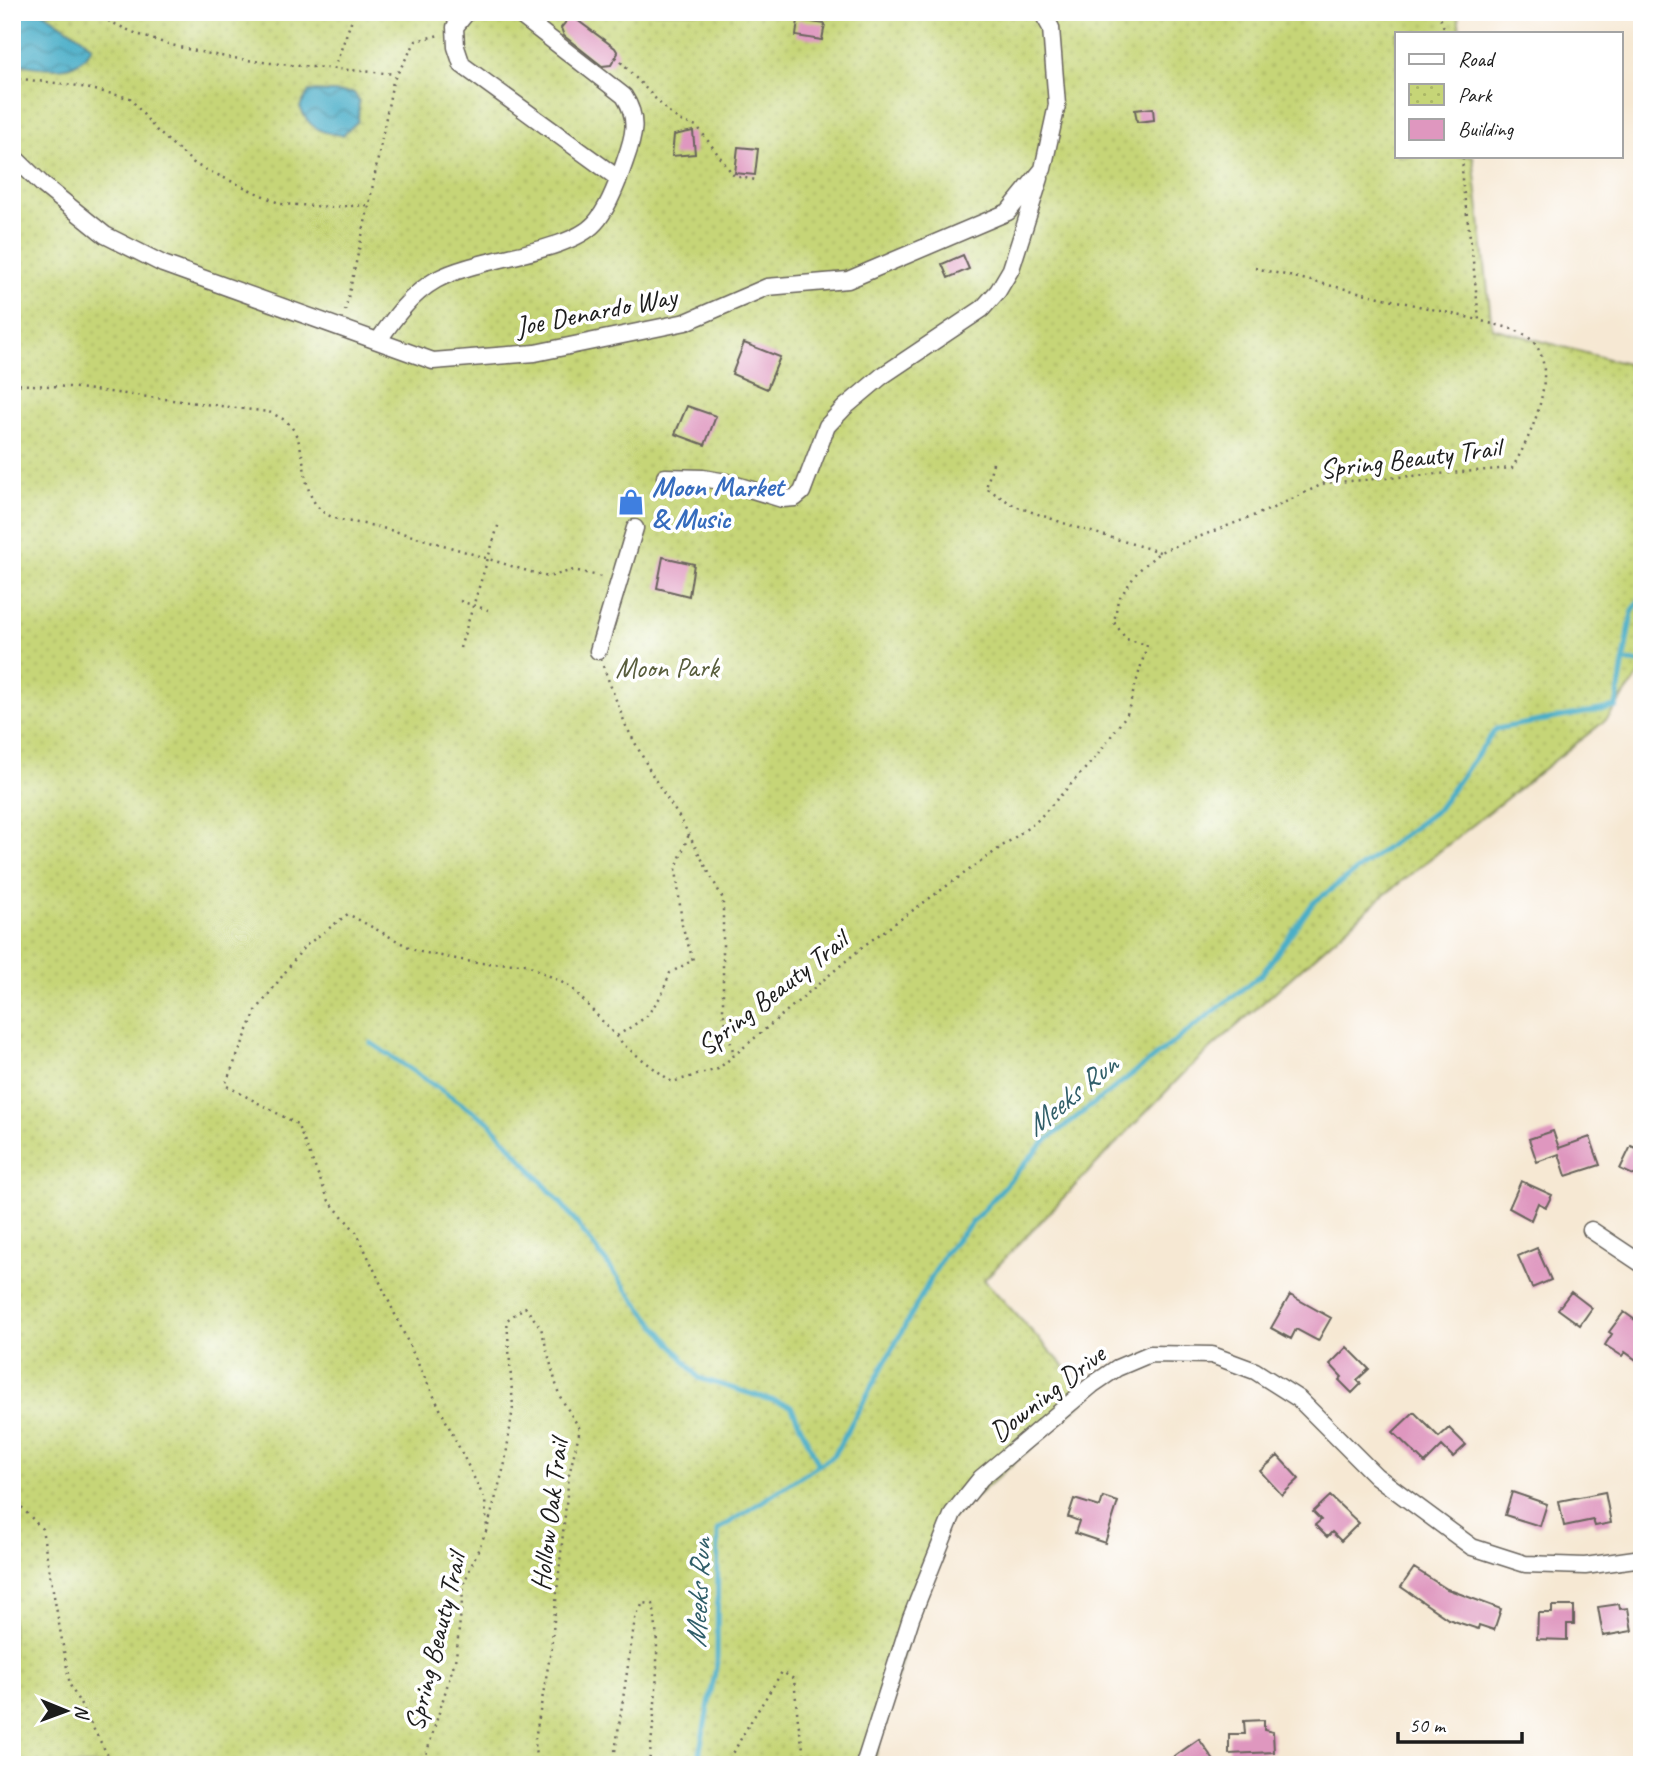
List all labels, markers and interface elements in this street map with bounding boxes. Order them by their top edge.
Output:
legend [1395,32,1622,158]
text: Road [1458,46,1497,72]
text: Park [1458,82,1493,108]
text: Building [1458,116,1515,142]
street label: Joe Denardo Way [511,278,682,344]
street label: Spring Beauty Trail [1318,429,1508,486]
place label: Moon Market & Music [652,469,786,536]
shop icon: Moon Market & Music [616,487,646,517]
park label: Moon Park [616,650,720,685]
street label: Spring Beauty Trail [690,920,859,1063]
water label: Meeks Run [1017,1044,1127,1144]
street label: Downing Drive [982,1336,1113,1449]
street label: Hollow Oak Trail [522,1432,576,1593]
water label: Meeks Run [676,1535,720,1648]
street label: Spring Beauty Trail [396,1544,475,1734]
north arrow [32,1676,102,1746]
scale bar [1398,1700,1523,1744]
text: N [70,1705,94,1721]
text: 50 m [1409,1712,1447,1738]

